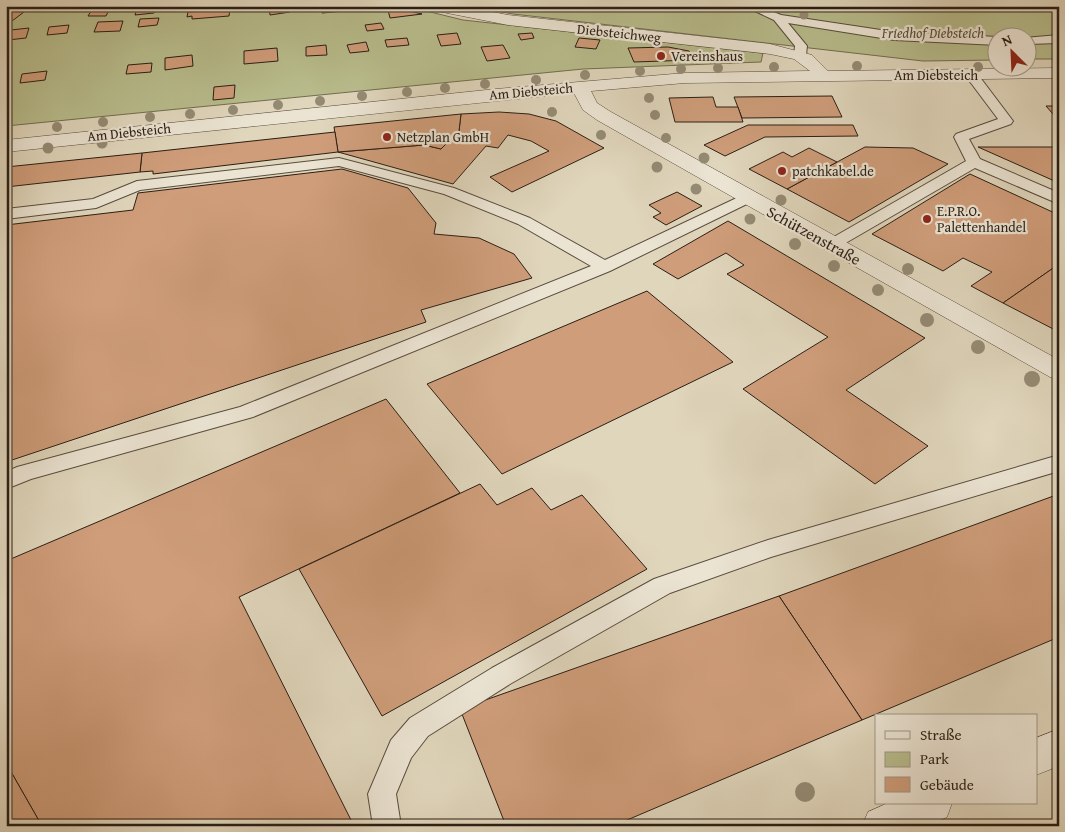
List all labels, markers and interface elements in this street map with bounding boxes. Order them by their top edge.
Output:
street label: Diebsteichweg [576,19,662,47]
park label: Friedhof Diebsteich [881,23,984,43]
north arrow [988,28,1038,78]
text: N [998,29,1016,51]
place label: Vereinshaus [671,46,743,66]
marker: Vereinshaus [655,50,667,62]
street label: Am Diebsteich [894,65,978,85]
street label: Am Diebsteich [488,77,574,105]
street label: Am Diebsteich [86,118,172,146]
place label: Netzplan GmbH [397,127,489,147]
marker: Netzplan GmbH [381,131,393,143]
place label: patchkabel.de [792,161,874,181]
marker: patchkabel.de [776,165,788,177]
street label: Schützenstraße [763,199,865,271]
place label: E.P.R.O. Palettenhandel [937,201,1026,237]
marker: E.P.R.O. Palettenhandel [921,213,933,225]
legend [875,714,1038,804]
text: Straße [920,724,962,745]
text: Park [920,748,949,769]
text: Gebäude [920,774,974,795]

